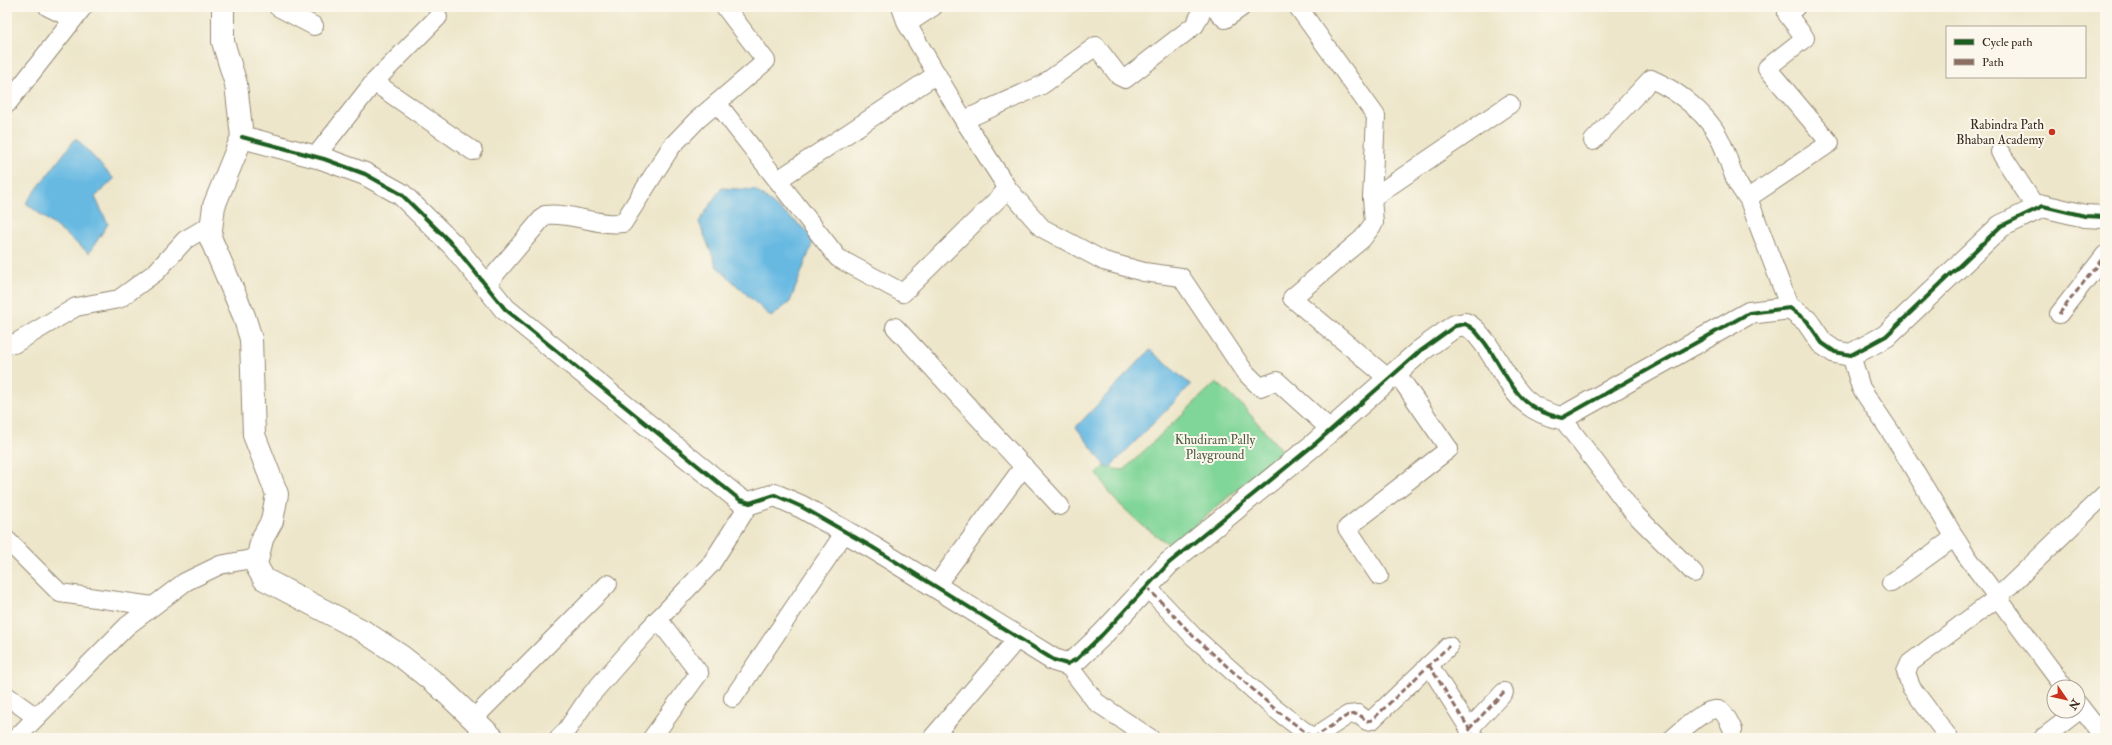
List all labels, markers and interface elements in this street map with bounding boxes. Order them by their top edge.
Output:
legend [1946,26,2086,78]
text: Cycle path [1982,35,2033,50]
text: Path [1982,55,2005,70]
place label: Rabindra Path Bhaban Academy [1956,117,2044,149]
marker: Rabindra Path Bhaban Academy [2047,127,2057,137]
park label: Khudiram Pally Playground [1175,432,1255,464]
north arrow [2046,679,2086,719]
text: N [2065,696,2083,713]

